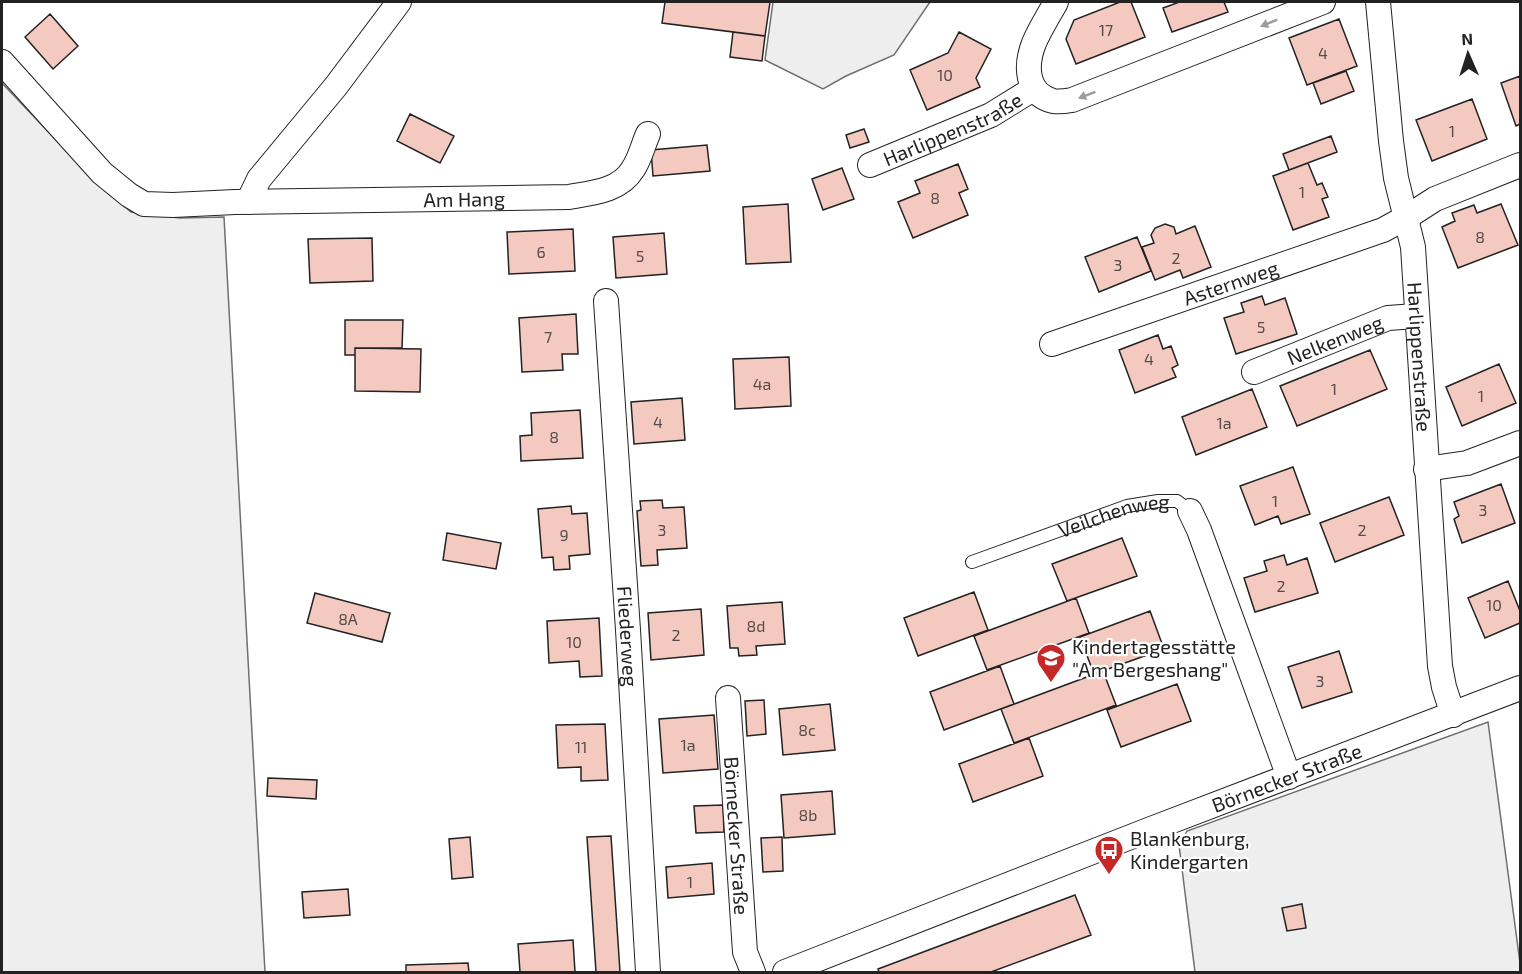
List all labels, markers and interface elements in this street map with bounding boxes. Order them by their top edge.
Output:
one-way arrow [1259,18,1277,28]
house number: 17 [1099,20,1113,39]
north arrow [1438,24,1498,84]
text: N [1461,29,1473,48]
house number: 4 [1318,43,1328,62]
house number: 10 [937,65,953,84]
street label: Harlippenstraße [879,87,1026,170]
one-way arrow [1078,90,1096,100]
house number: 1 [1449,121,1455,140]
house number: 1 [1299,182,1305,201]
street label: Am Hang [423,186,505,211]
house number: 8 [930,188,940,207]
house number: 8 [1475,227,1485,246]
house number: 6 [536,242,546,261]
house number: 5 [636,246,644,265]
house number: 2 [1172,248,1181,267]
house number: 3 [1114,255,1122,274]
street label: Asternweg [1180,255,1281,310]
street label: Harlippenstraße [1403,281,1437,432]
street label: Nelkenweg [1283,309,1386,370]
house number: 5 [1257,317,1265,336]
house number: 7 [544,327,552,346]
house number: 4 [1144,349,1154,368]
house number: 4a [753,374,771,393]
house number: 1 [1331,379,1337,398]
house number: 1 [1478,386,1484,405]
house number: 4 [653,412,663,431]
house number: 1a [1216,413,1232,432]
house number: 8 [549,427,559,446]
street label: Veilchenweg [1055,489,1169,542]
house number: 1 [1272,491,1278,510]
house number: 3 [1479,500,1487,519]
house number: 3 [658,520,666,539]
house number: 2 [1358,520,1367,539]
house number: 9 [559,525,569,544]
house number: 2 [1277,576,1286,595]
street label: Fliederweg [613,585,643,687]
house number: 10 [1486,595,1502,614]
house number: 8A [338,609,358,628]
house number: 8d [747,616,765,635]
house number: 2 [672,625,681,644]
house number: 10 [566,632,582,651]
place label: Kindertagesstätte "Am Bergeshang" [1072,634,1236,681]
school or university icon: Kindertagesstätte "Am Bergeshang" [1035,642,1067,684]
house number: 3 [1316,671,1324,690]
house number: 8c [798,720,816,739]
house number: 1a [680,735,696,754]
house number: 11 [575,737,587,756]
street label: Börnecker Straße [1208,738,1365,817]
street label: Börnecker Straße [720,756,754,916]
house number: 8b [799,805,817,824]
place label: Blankenburg, Kindergarten [1130,826,1250,873]
bus stop icon: Blankenburg, Kindergarten [1093,834,1125,876]
house number: 1 [687,872,693,891]

